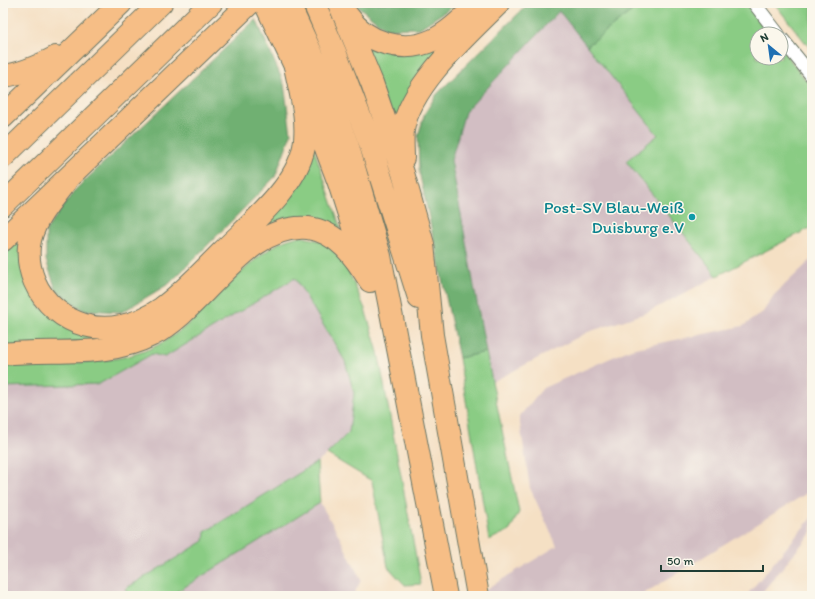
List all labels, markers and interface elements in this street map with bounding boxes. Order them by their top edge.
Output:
north arrow [749,26,789,66]
text: N [758,30,771,45]
place label: Post-SV Blau-Weiß Duisburg e.V [544,197,684,237]
marker: Post-SV Blau-Weiß Duisburg e.V [687,212,697,222]
scale bar [661,547,763,573]
text: 50 m [667,554,693,568]

